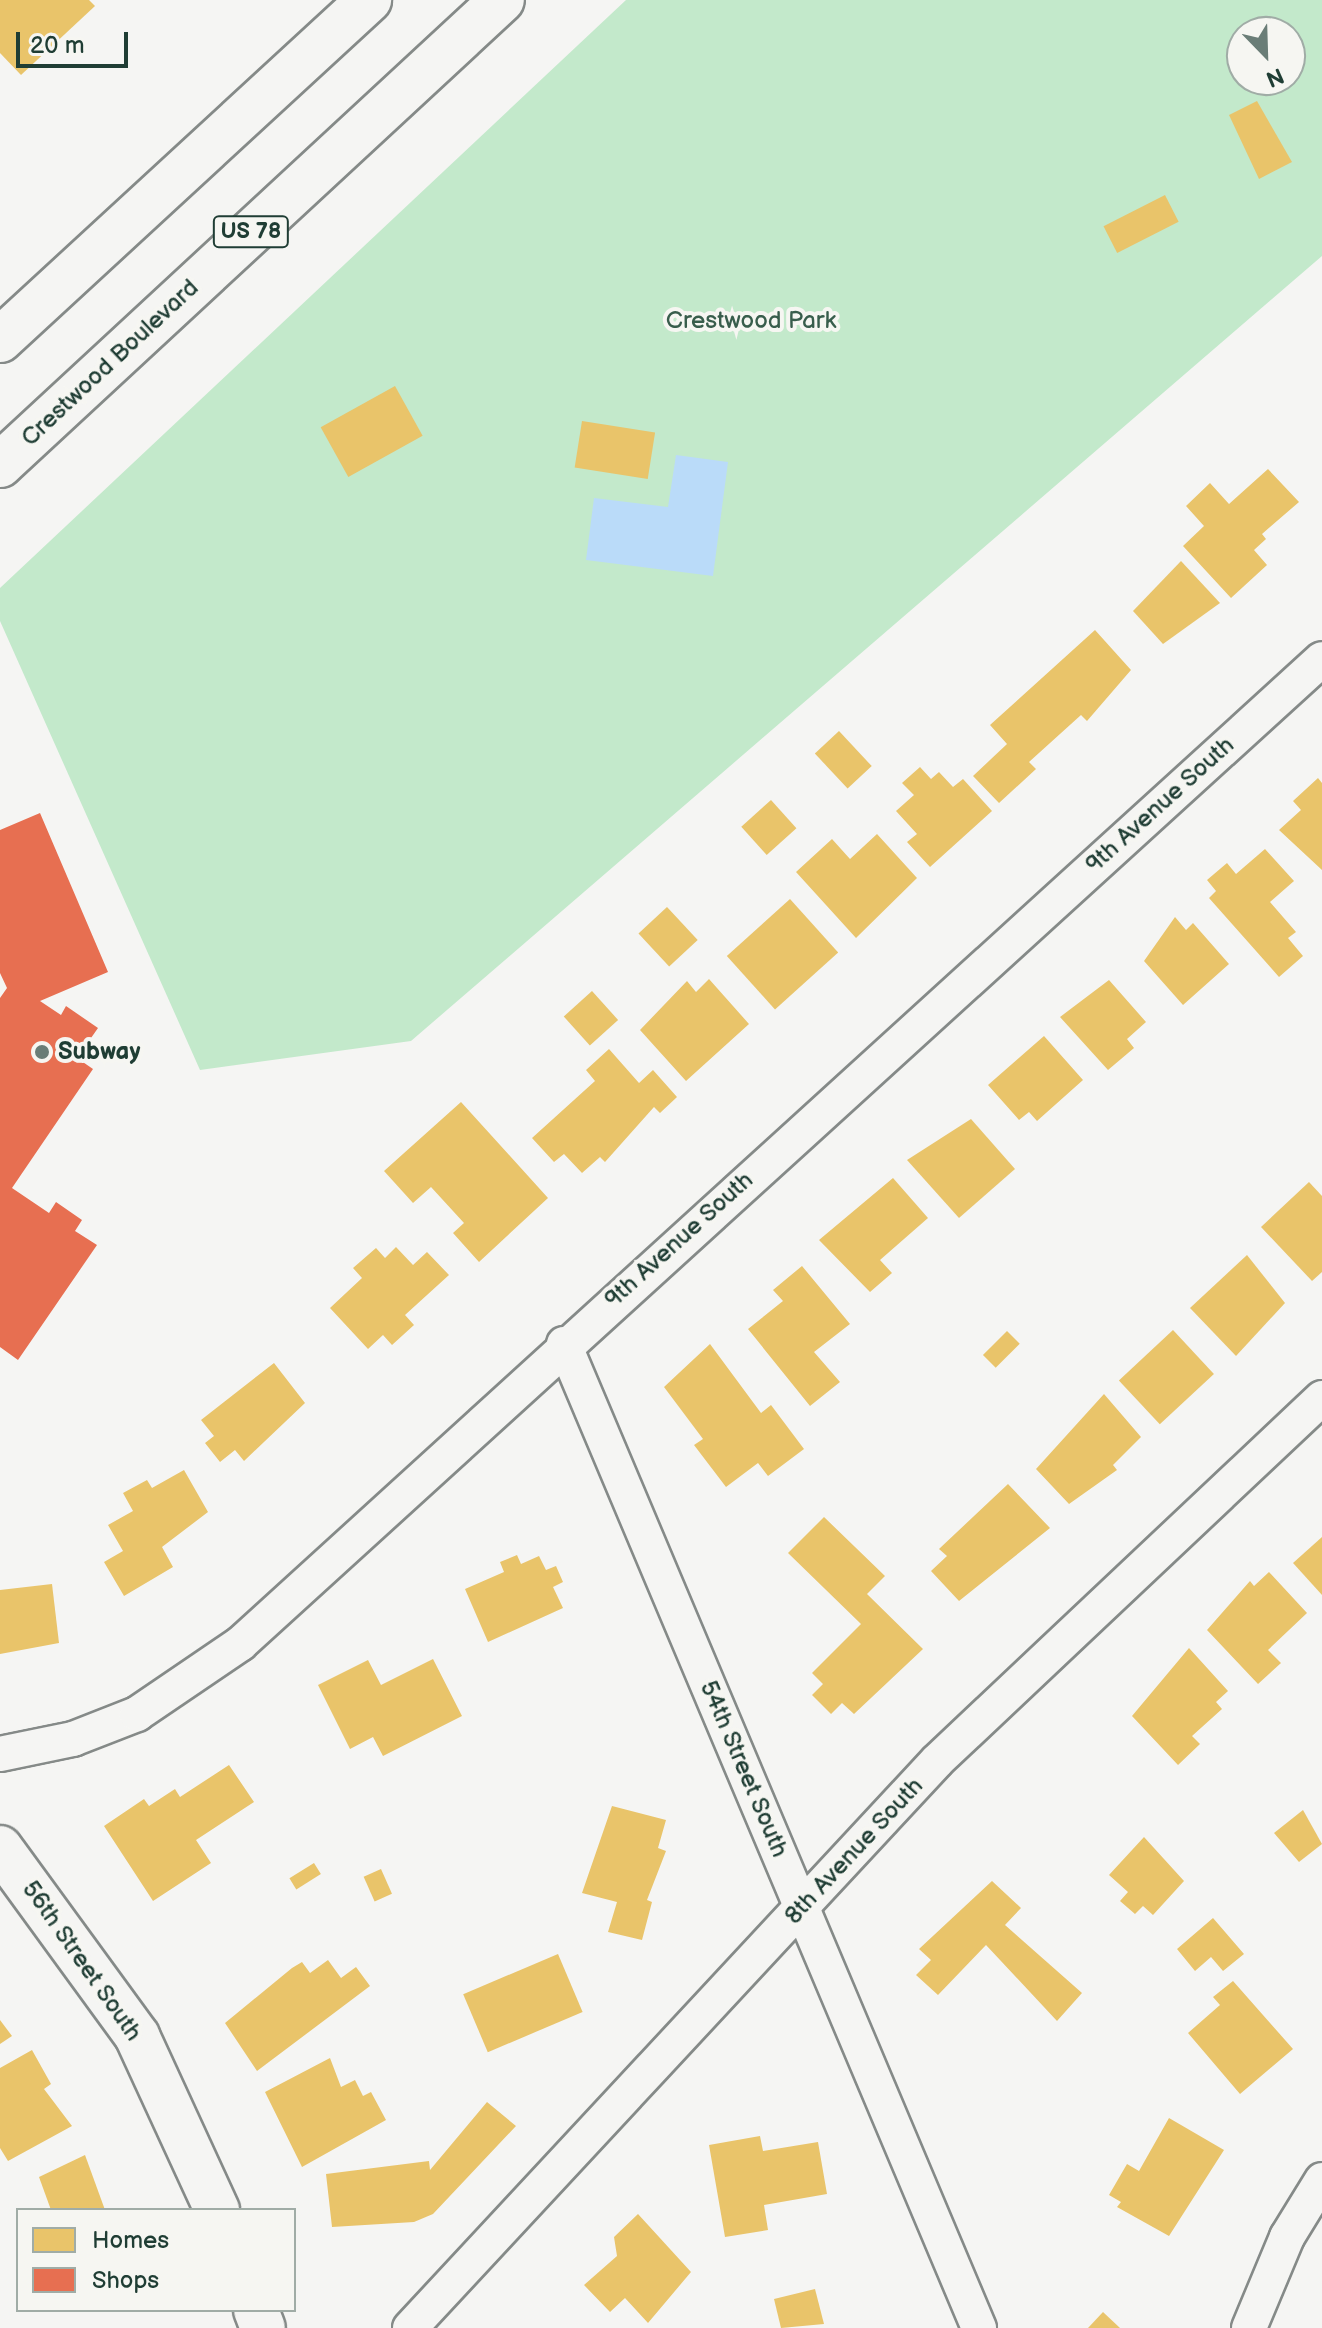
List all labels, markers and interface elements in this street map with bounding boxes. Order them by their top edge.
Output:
scale bar [20,16,132,66]
north arrow [1226,16,1306,96]
text: 20 m [30,31,85,60]
text: N [1262,61,1288,92]
road number: US 78 [211,214,291,250]
street label: Crestwood Boulevard [16,274,204,452]
park label: Crestwood Park [666,307,836,335]
street label: 9th Avenue South [1080,731,1240,879]
place label: Subway [58,1038,140,1066]
marker: Subway [33,1043,51,1061]
street label: 9th Avenue South [599,1166,759,1314]
street label: 54th Street South [694,1676,794,1862]
street label: 8th Avenue South [779,1772,929,1930]
street label: 56th Street South [16,1875,148,2047]
legend [16,2208,296,2312]
text: Homes [92,2226,169,2255]
text: Shops [92,2266,159,2295]

